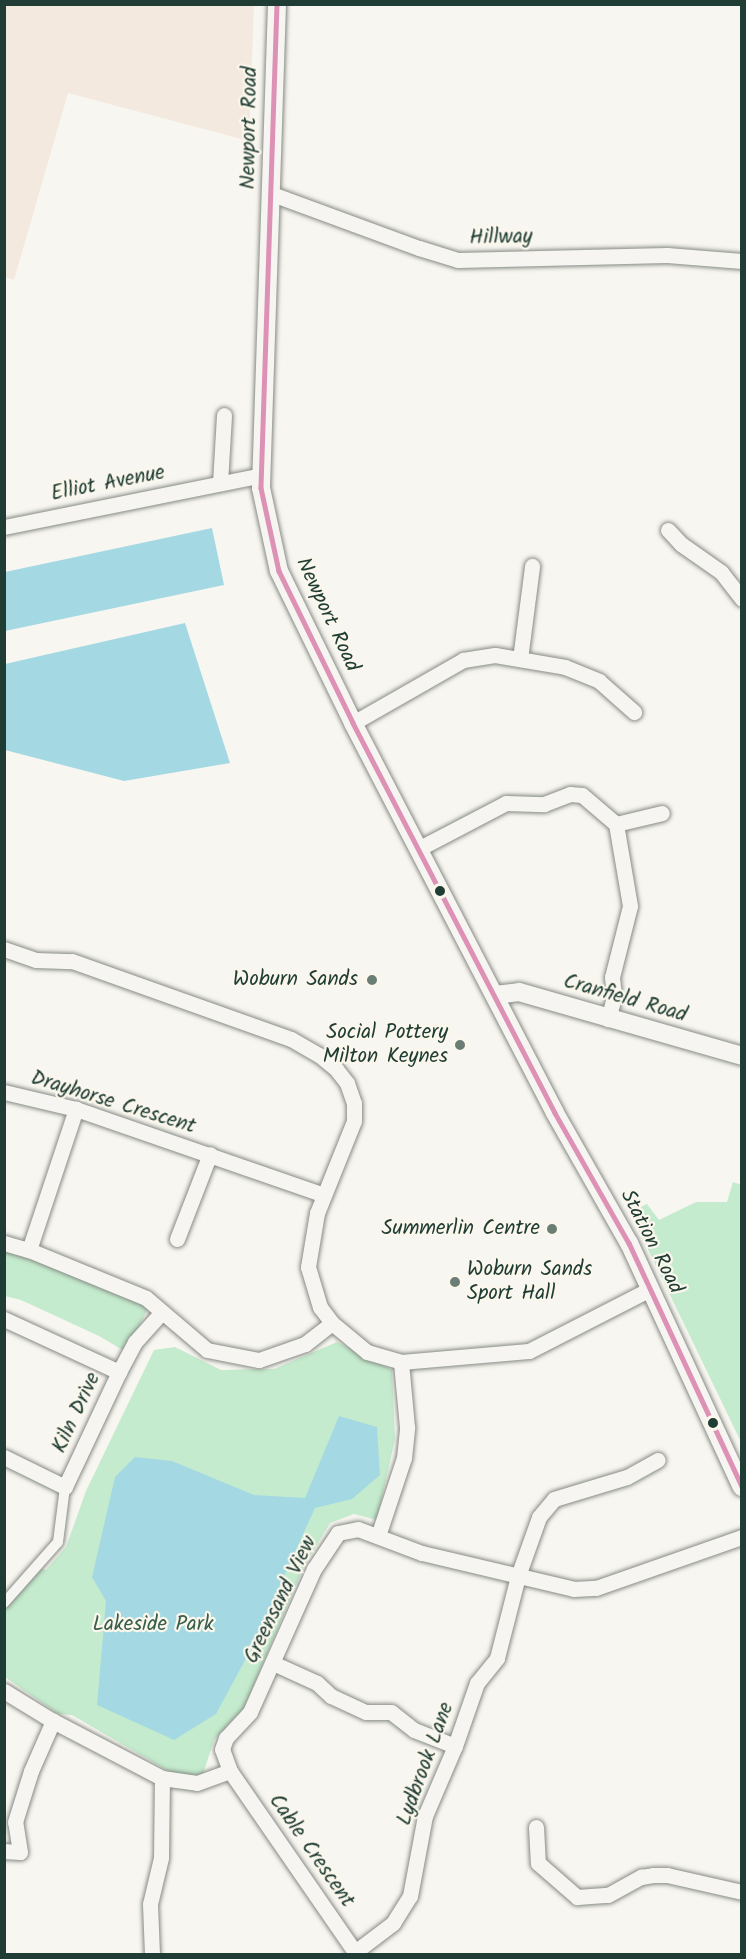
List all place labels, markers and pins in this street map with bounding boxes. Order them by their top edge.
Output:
unlabelled marker [434,885,446,897]
place label: Woburn Sands [233,967,358,993]
marker: Woburn Sands [363,971,381,989]
place label: Social Pottery Milton Keynes [323,1020,448,1070]
marker: Social Pottery Milton Keynes [453,1038,467,1052]
place label: Summerlin Centre [381,1216,540,1242]
marker: Summerlin Centre [545,1222,559,1236]
place label: Woburn Sands Sport Hall [467,1257,592,1307]
marker: Woburn Sands Sport Hall [448,1275,462,1289]
unlabelled marker [707,1417,719,1429]

